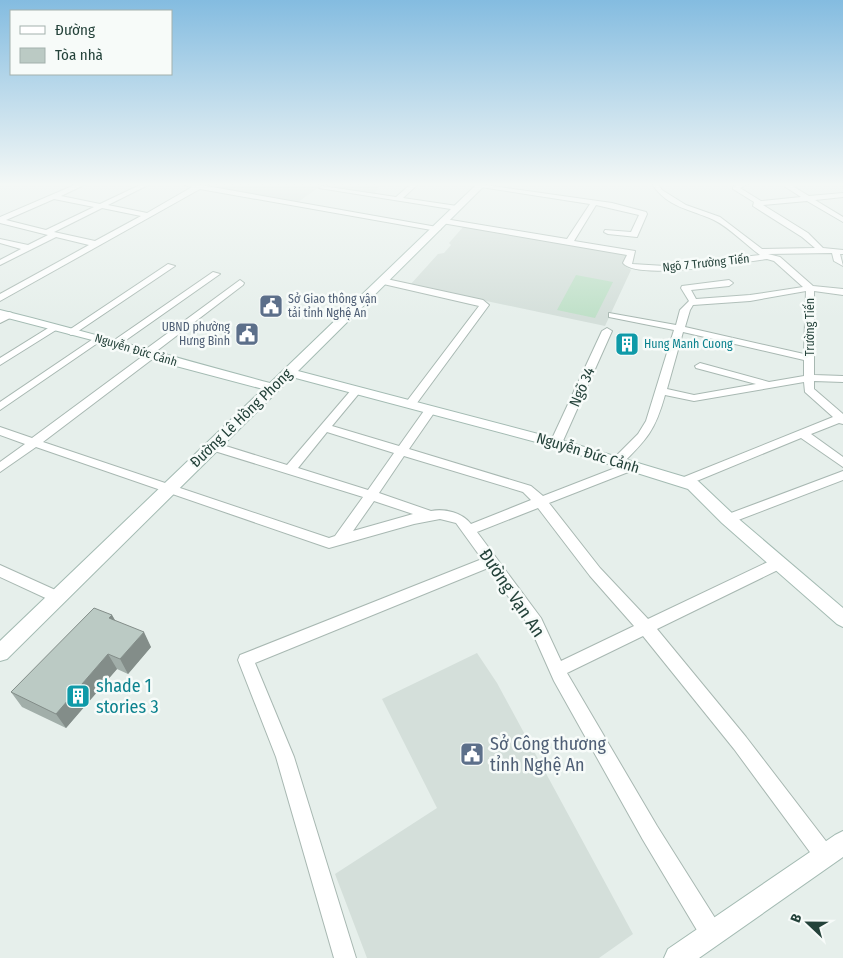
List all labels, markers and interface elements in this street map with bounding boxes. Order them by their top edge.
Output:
legend [10,10,172,75]
text: Đường [55,21,95,39]
text: Tòa nhà [55,46,103,64]
street label: Ngõ 7 Trường Tiến [662,250,750,275]
place label: Sở Giao thông vận tải tỉnh Nghệ An [288,292,377,320]
public building icon: Sở Giao thông vận tải tỉnh Nghệ An [258,293,284,319]
street label: Trường Tiến [802,298,817,356]
place label: UBND phường Hưng Bình [162,320,230,348]
public building icon: UBND phường Hưng Bình [234,321,260,347]
street label: Nguyễn Đức Cảnh [93,330,179,369]
building icon: Hung Manh Cuong [614,331,640,357]
place label: Hung Manh Cuong [644,337,733,351]
street label: Ngõ 34 [565,364,599,410]
street label: Đường Lê Hồng Phong [186,365,296,471]
street label: Nguyễn Đức Cảnh [534,429,642,477]
street label: Đường Vạn An [474,545,550,641]
place label: shade 1 stories 3 [96,675,159,718]
building icon: shade 1 stories 3 [65,683,91,709]
place label: Sở Công thương tỉnh Nghệ An [490,733,607,776]
public building icon: Sở Công thương tỉnh Nghệ An [459,741,485,767]
north arrow [783,898,833,948]
text: B [787,911,806,925]

